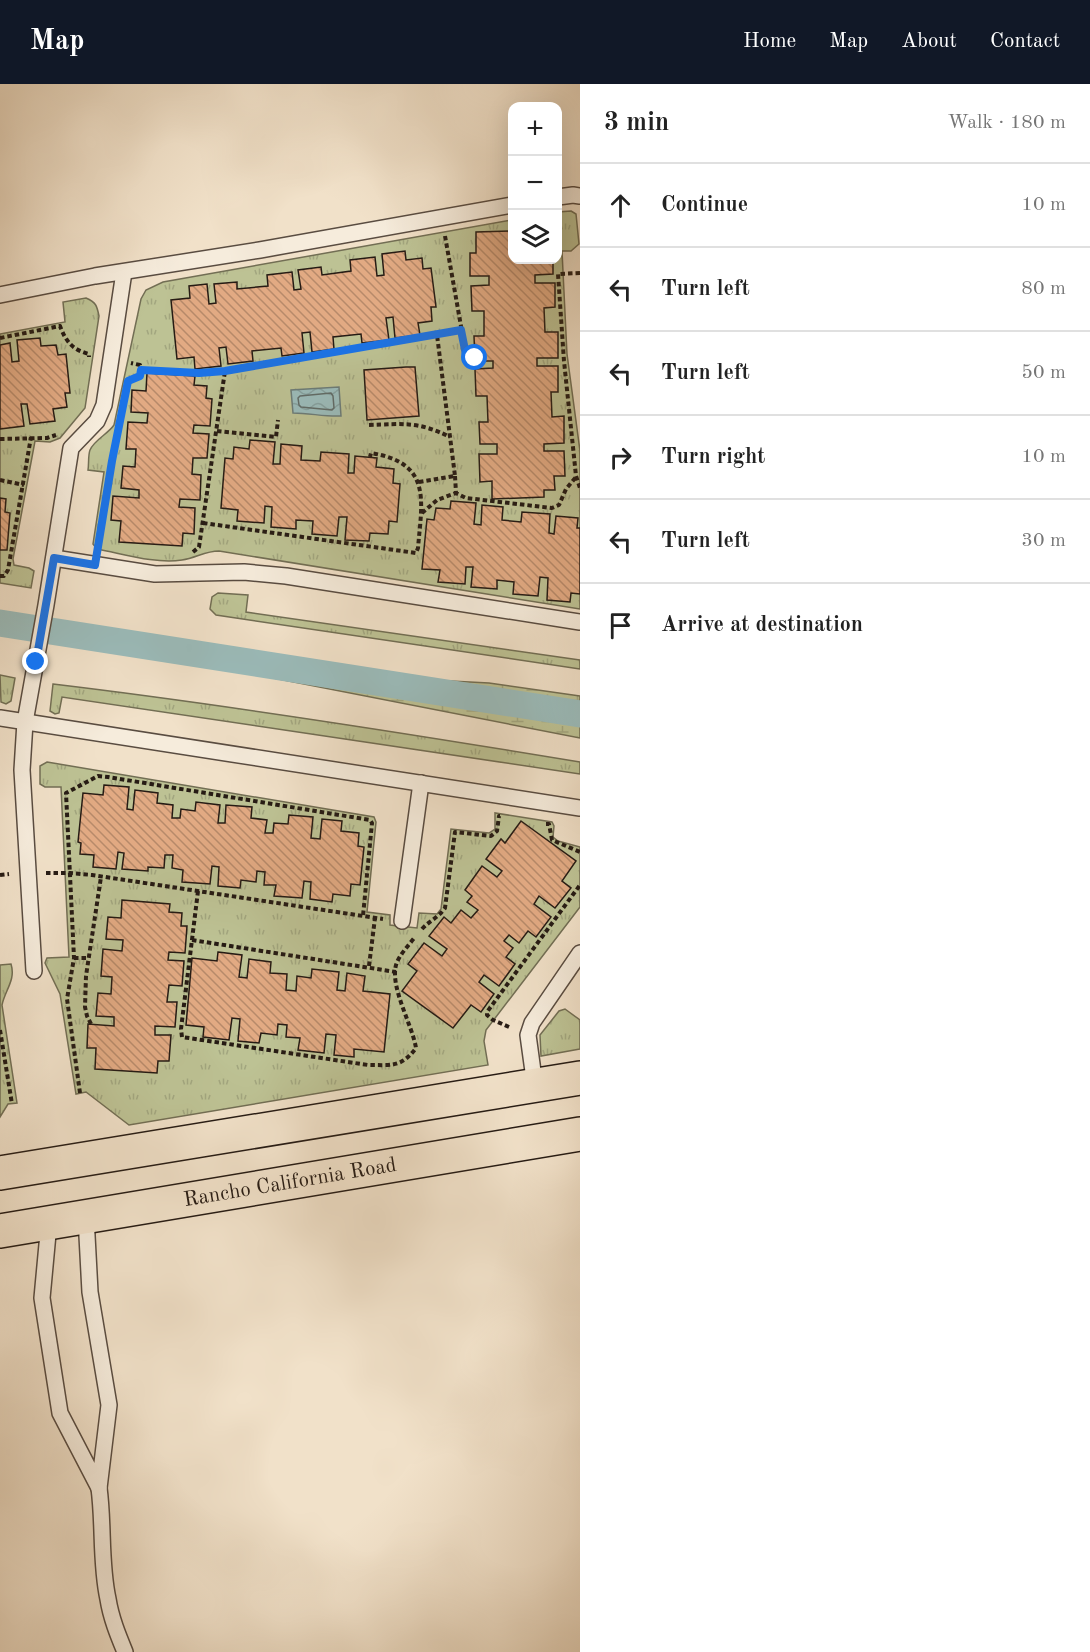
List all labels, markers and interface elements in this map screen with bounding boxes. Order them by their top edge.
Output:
text: Map [30,28,84,56]
text: Home [743,31,796,52]
text: Map [829,31,868,52]
text: About [901,31,957,52]
text: Contact [990,31,1060,52]
map controls [508,102,562,264]
button: + [508,102,562,156]
text: 3 min [604,110,669,136]
text: Walk · 180 m [947,113,1066,133]
button: − [508,156,562,210]
icon: ahead [604,189,637,222]
text: Continue [661,194,748,216]
text: 10 m [1021,195,1066,215]
button: layers [508,210,562,264]
icon: left [604,273,637,306]
text: Turn left [661,278,750,300]
text: 80 m [1021,279,1066,299]
route start [461,344,487,370]
icon: left [604,357,637,390]
text: Turn left [661,362,750,384]
text: 50 m [1021,363,1066,383]
icon: right [604,441,637,474]
text: Turn right [661,446,765,468]
text: 10 m [1021,447,1066,467]
icon: left [604,525,637,558]
text: Turn left [661,530,750,552]
text: 30 m [1021,531,1066,551]
icon: arrive [604,609,637,642]
text: Arrive at destination [661,614,863,636]
route end [22,648,48,674]
street label: Rancho California Road [182,1154,398,1211]

